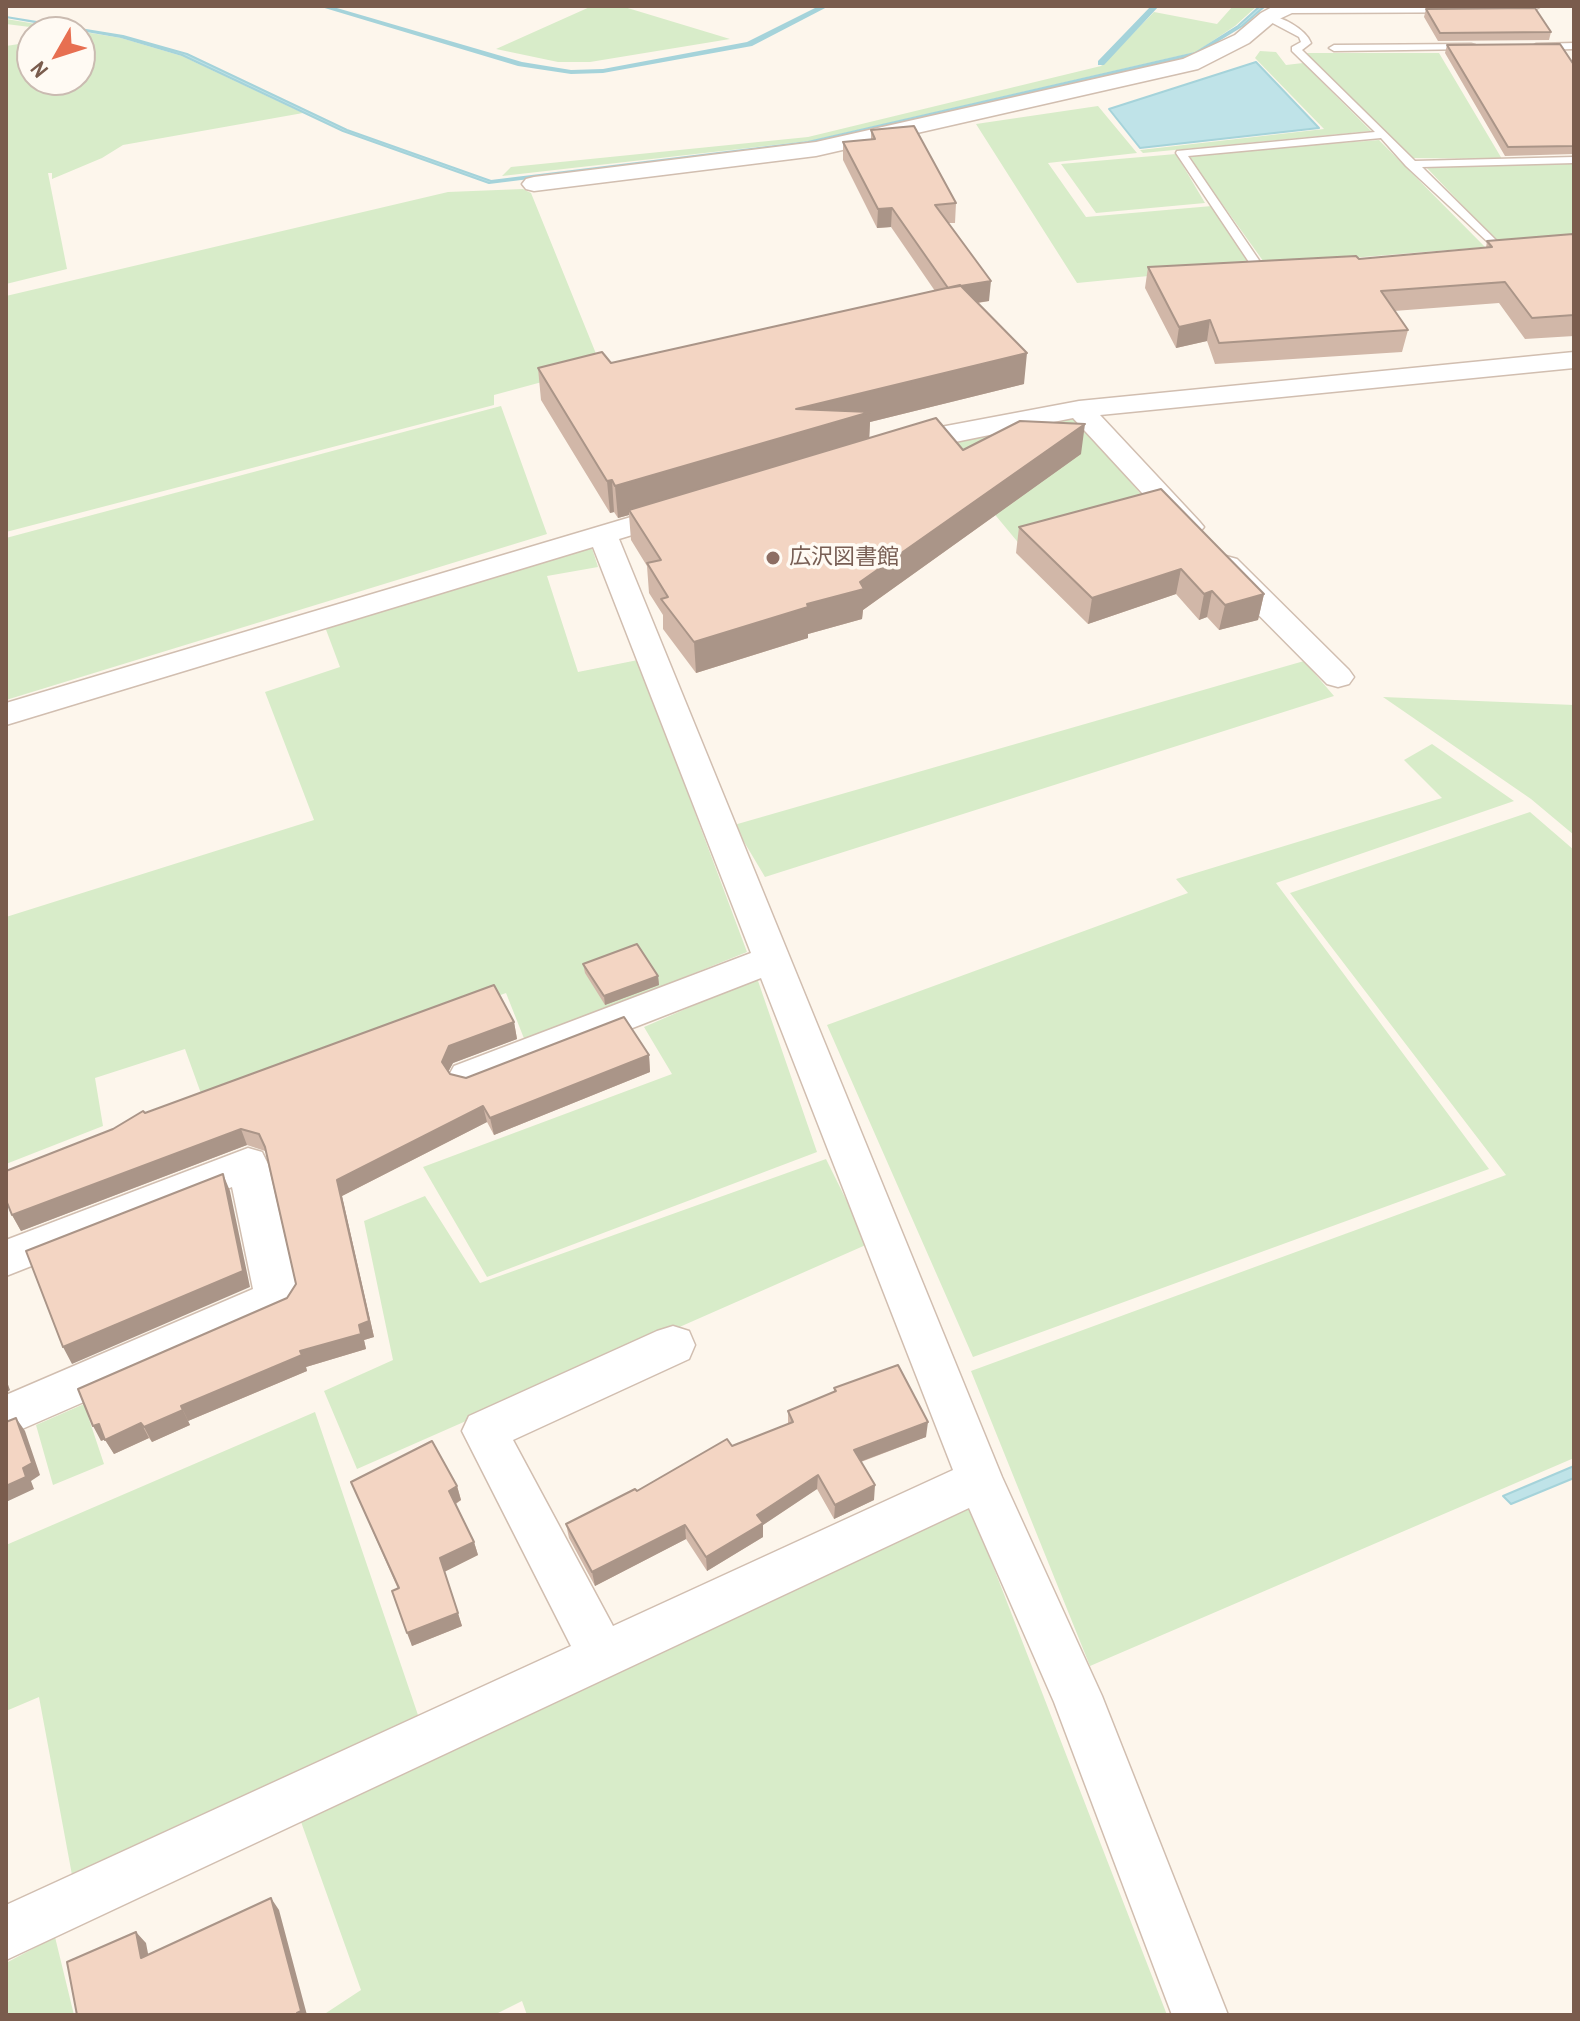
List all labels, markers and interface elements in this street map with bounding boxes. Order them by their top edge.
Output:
north arrow [16,16,96,96]
text: N [23,55,55,84]
place label: 広沢図書館 [789,545,899,571]
marker: 広沢図書館 [764,549,782,567]

